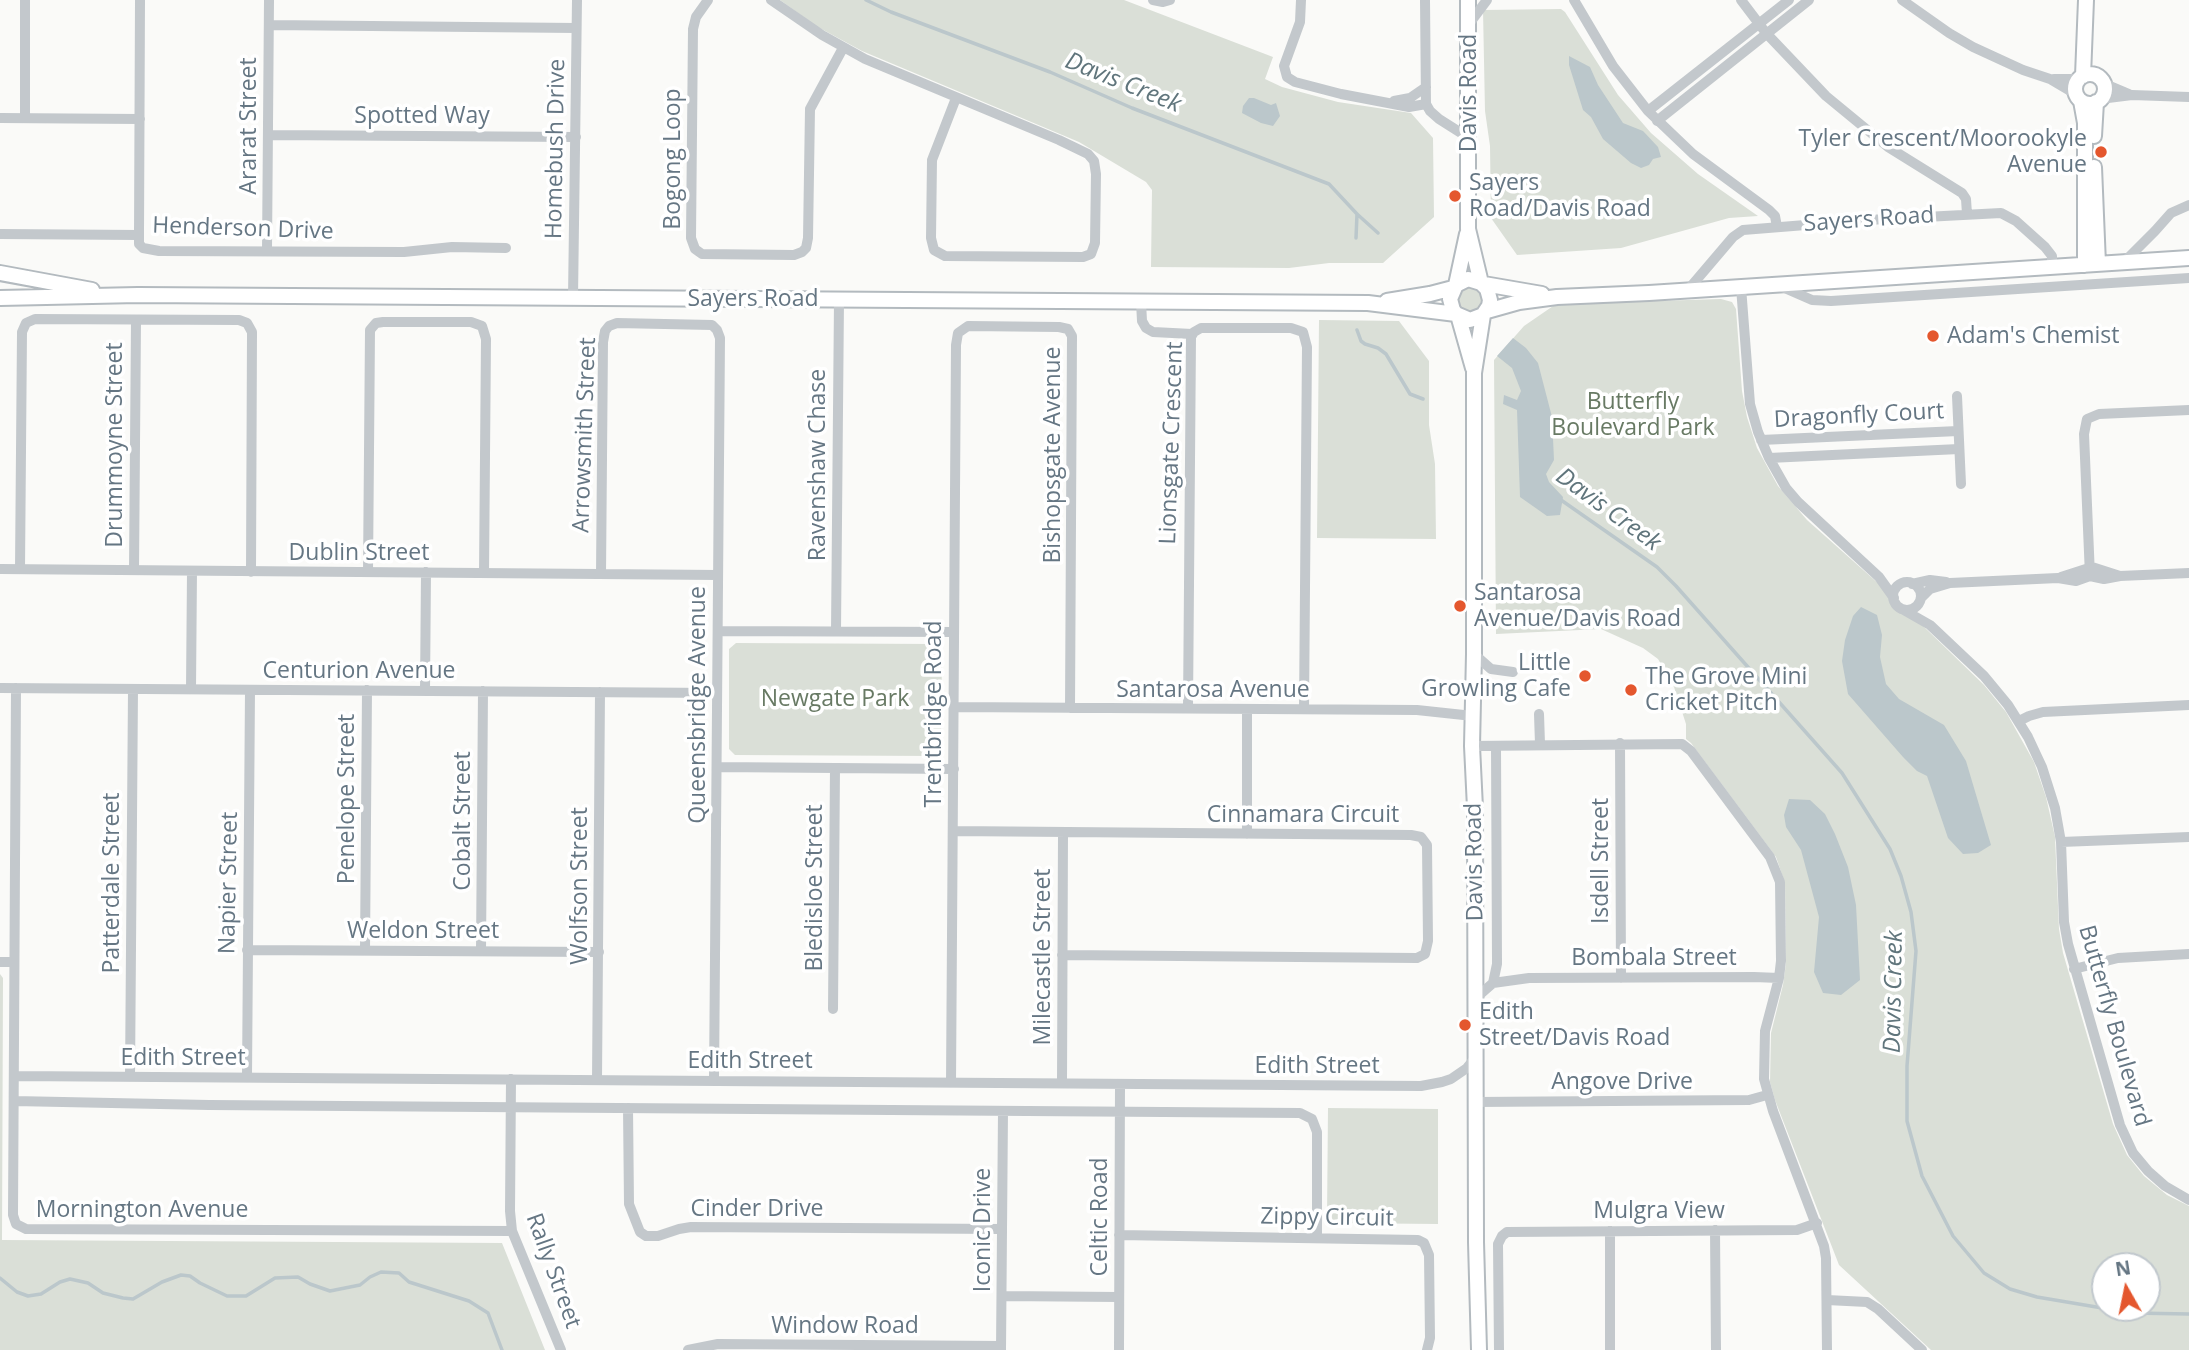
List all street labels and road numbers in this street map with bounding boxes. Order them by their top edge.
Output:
street label: Davis Road [1455,34,1483,152]
street label: Ararat Street [235,57,263,195]
street label: Homebush Drive [541,59,571,239]
street label: Bogong Loop [659,88,687,230]
street label: Spotted Way [354,102,490,130]
street label: Sayers Road [1803,202,1935,238]
street label: Henderson Drive [152,212,334,246]
street label: Sayers Road [687,285,819,313]
street label: Arrowsmith Street [568,337,602,533]
street label: Lionsgate Crescent [1155,341,1189,545]
street label: Drummoyne Street [101,342,129,548]
street label: Bishopsgate Avenue [1039,346,1067,564]
street label: Ravenshaw Chase [804,369,832,561]
street label: Dragonfly Court [1773,398,1945,434]
street label: Dublin Street [289,539,429,567]
street label: Queensbridge Avenue [684,586,712,824]
street label: Trentbridge Road [920,621,948,807]
street label: Centurion Avenue [262,657,456,685]
street label: Santarosa Avenue [1116,676,1310,704]
street label: Penelope Street [333,714,361,884]
street label: Cobalt Street [449,751,477,891]
street label: Patterdale Street [98,792,126,974]
street label: Isdell Street [1587,798,1615,924]
street label: Cinnamara Circuit [1207,801,1399,829]
street label: Davis Road [1460,802,1490,922]
street label: Bledisloe Street [801,804,829,972]
street label: Wolfson Street [566,807,594,965]
street label: Napier Street [214,812,244,954]
street label: Milecastle Street [1029,868,1057,1046]
street label: Weldon Street [347,917,499,945]
street label: Butterfly Boulevard [2072,922,2156,1130]
street label: Bombala Street [1571,944,1737,972]
street label: Edith Street [120,1044,246,1072]
street label: Edith Street [687,1047,813,1075]
street label: Edith Street [1254,1052,1380,1080]
street label: Angove Drive [1551,1068,1693,1096]
street label: Celtic Road [1086,1157,1114,1277]
street label: Iconic Drive [969,1168,997,1292]
street label: Cinder Drive [690,1195,824,1223]
street label: Mornington Avenue [36,1196,248,1224]
street label: Mulgra View [1593,1197,1725,1225]
street label: Zippy Circuit [1260,1203,1394,1233]
street label: Rally Street [519,1210,587,1332]
street label: Window Road [771,1312,919,1340]

